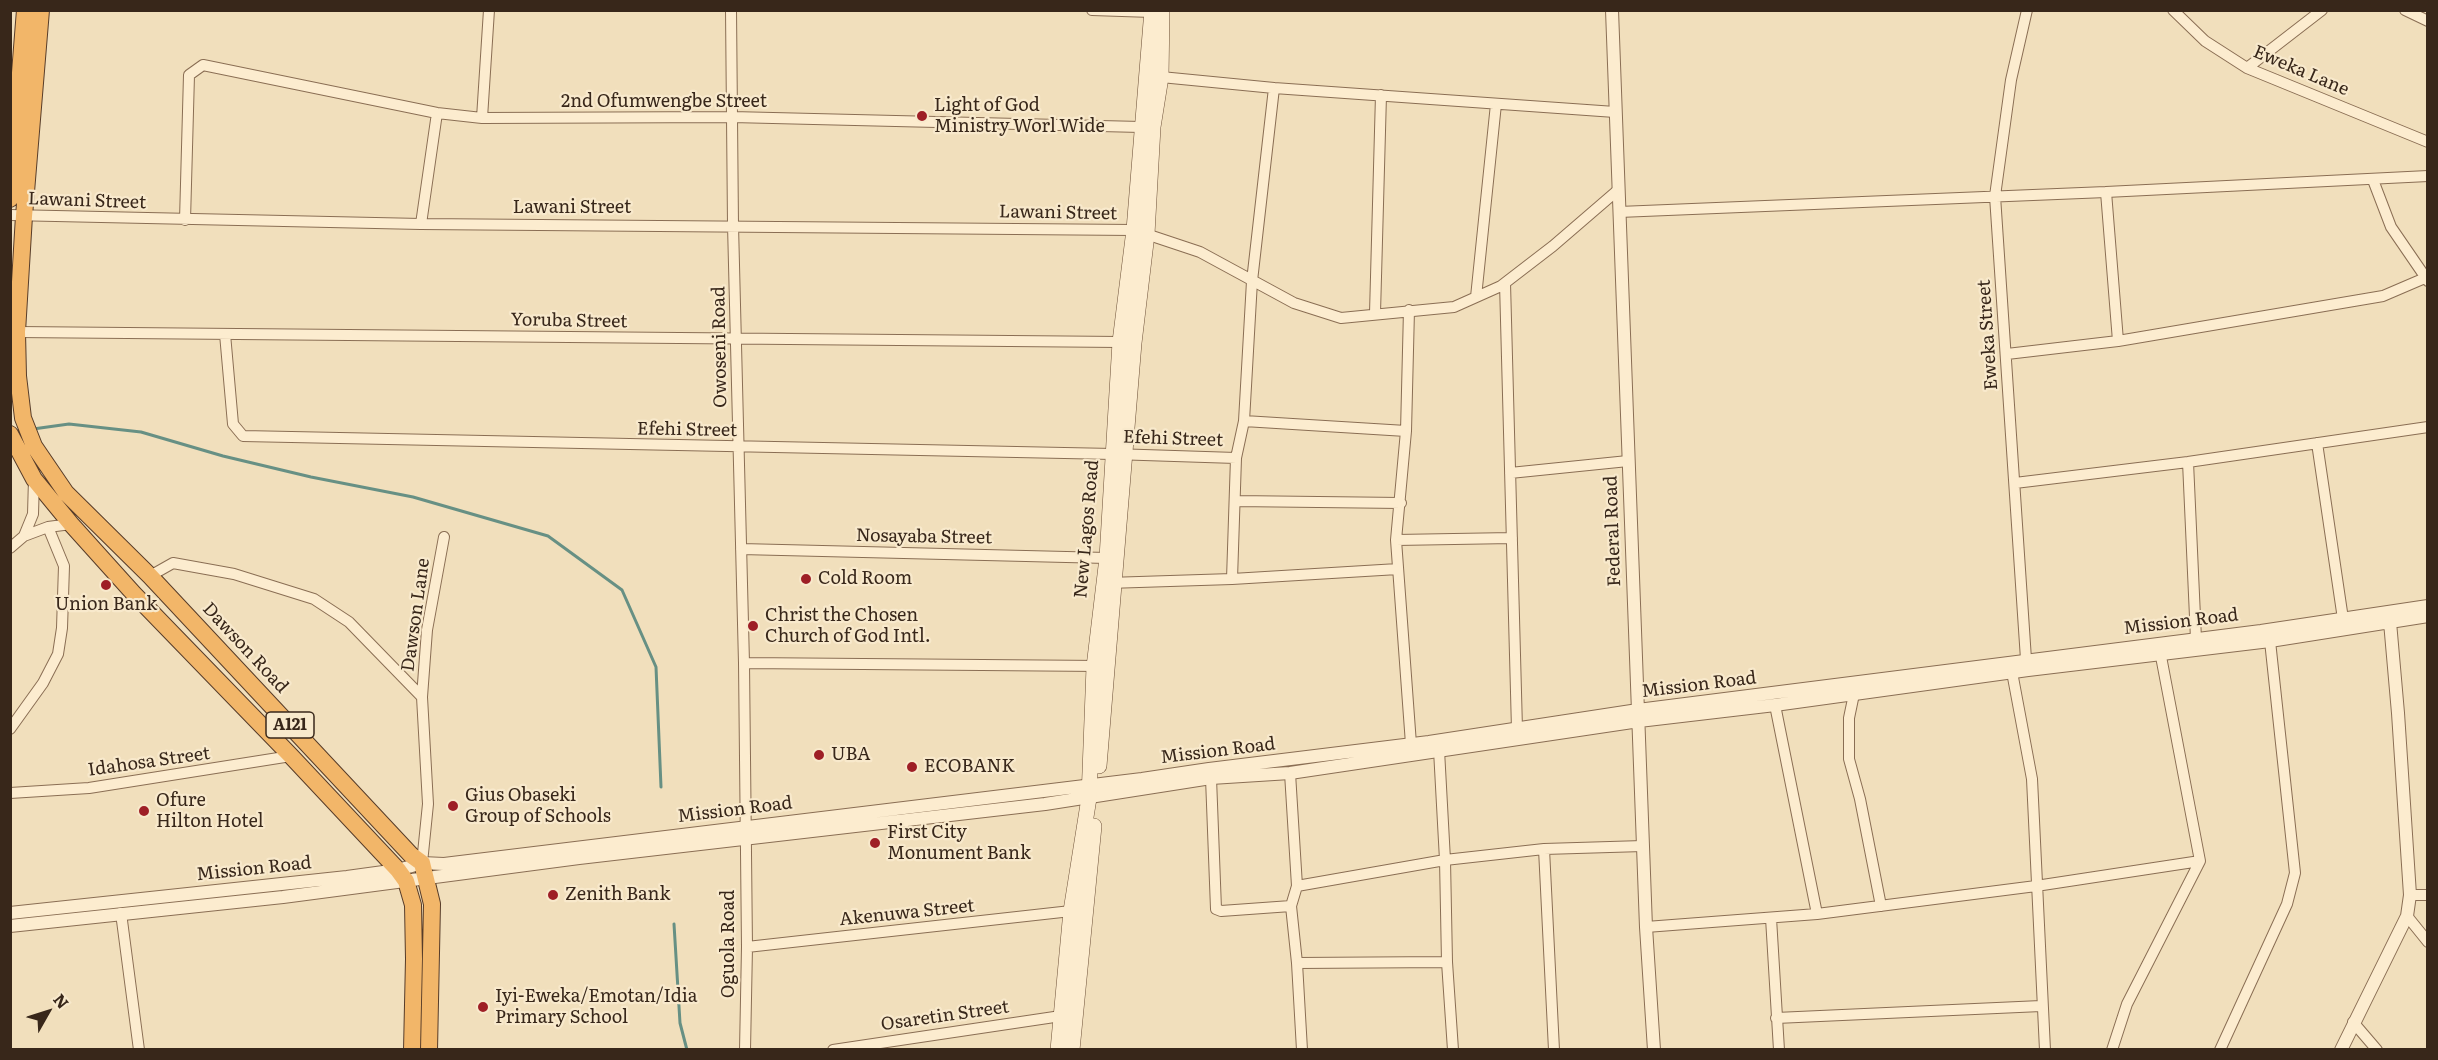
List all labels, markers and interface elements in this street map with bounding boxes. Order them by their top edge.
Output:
street label: Eweka Lane [2250,41,2352,101]
street label: 2nd Ofumwengbe Street [561,91,767,113]
place label: Light of God Ministry Worl Wide [934,95,1105,138]
marker: Light of God Ministry Worl Wide [915,109,929,123]
street label: Lawani Street [27,188,147,214]
street label: Lawani Street [513,197,631,219]
street label: Lawani Street [999,201,1117,225]
street label: Eweka Street [1973,279,2003,391]
street label: Owoseni Road [708,286,732,408]
street label: Yoruba Street [510,309,628,333]
street label: Efehi Street [637,418,737,442]
street label: Efehi Street [1122,426,1224,452]
street label: New Lagos Road [1070,459,1104,599]
street label: Federal Road [1600,475,1626,587]
street label: Nosayaba Street [856,525,992,549]
street label: Dawson Lane [397,557,435,673]
place label: Cold Room [818,568,912,590]
marker: Cold Room [799,572,813,586]
marker: Union Bank [99,578,113,592]
place label: Union Bank [55,594,157,616]
street label: Dawson Road [198,598,292,698]
street label: Mission Road [2122,604,2240,640]
place label: Christ the Chosen Church of God Intl. [765,605,931,648]
marker: Christ the Chosen Church of God Intl. [746,619,760,633]
street label: Mission Road [1640,667,1758,703]
road number: A121 [266,712,314,738]
street label: Mission Road [1159,733,1277,769]
street label: Idahosa Street [87,743,211,781]
place label: UBA [831,744,870,766]
marker: UBA [812,748,826,762]
place label: ECOBANK [924,756,1015,778]
marker: ECOBANK [905,760,919,774]
place label: Gius Obaseki Group of Schools [465,785,611,828]
place label: Ofure Hilton Hotel [156,790,263,832]
street label: Mission Road [676,792,794,828]
marker: Gius Obaseki Group of Schools [446,799,460,813]
marker: Ofure Hilton Hotel [137,804,151,818]
place label: First City Monument Bank [887,822,1031,864]
marker: First City Monument Bank [868,836,882,850]
street label: Mission Road [195,852,313,886]
place label: Zenith Bank [565,884,670,906]
marker: Zenith Bank [546,888,560,902]
street label: Oguola Road [718,890,740,998]
street label: Akenuwa Street [838,895,976,931]
north arrow [18,982,78,1042]
place label: Iyi-Eweka/Emotan/Idia Primary School [495,986,697,1028]
text: N [48,988,76,1013]
street label: Osaretin Street [880,996,1010,1036]
marker: Iyi-Eweka/Emotan/Idia Primary School [476,1000,490,1014]

